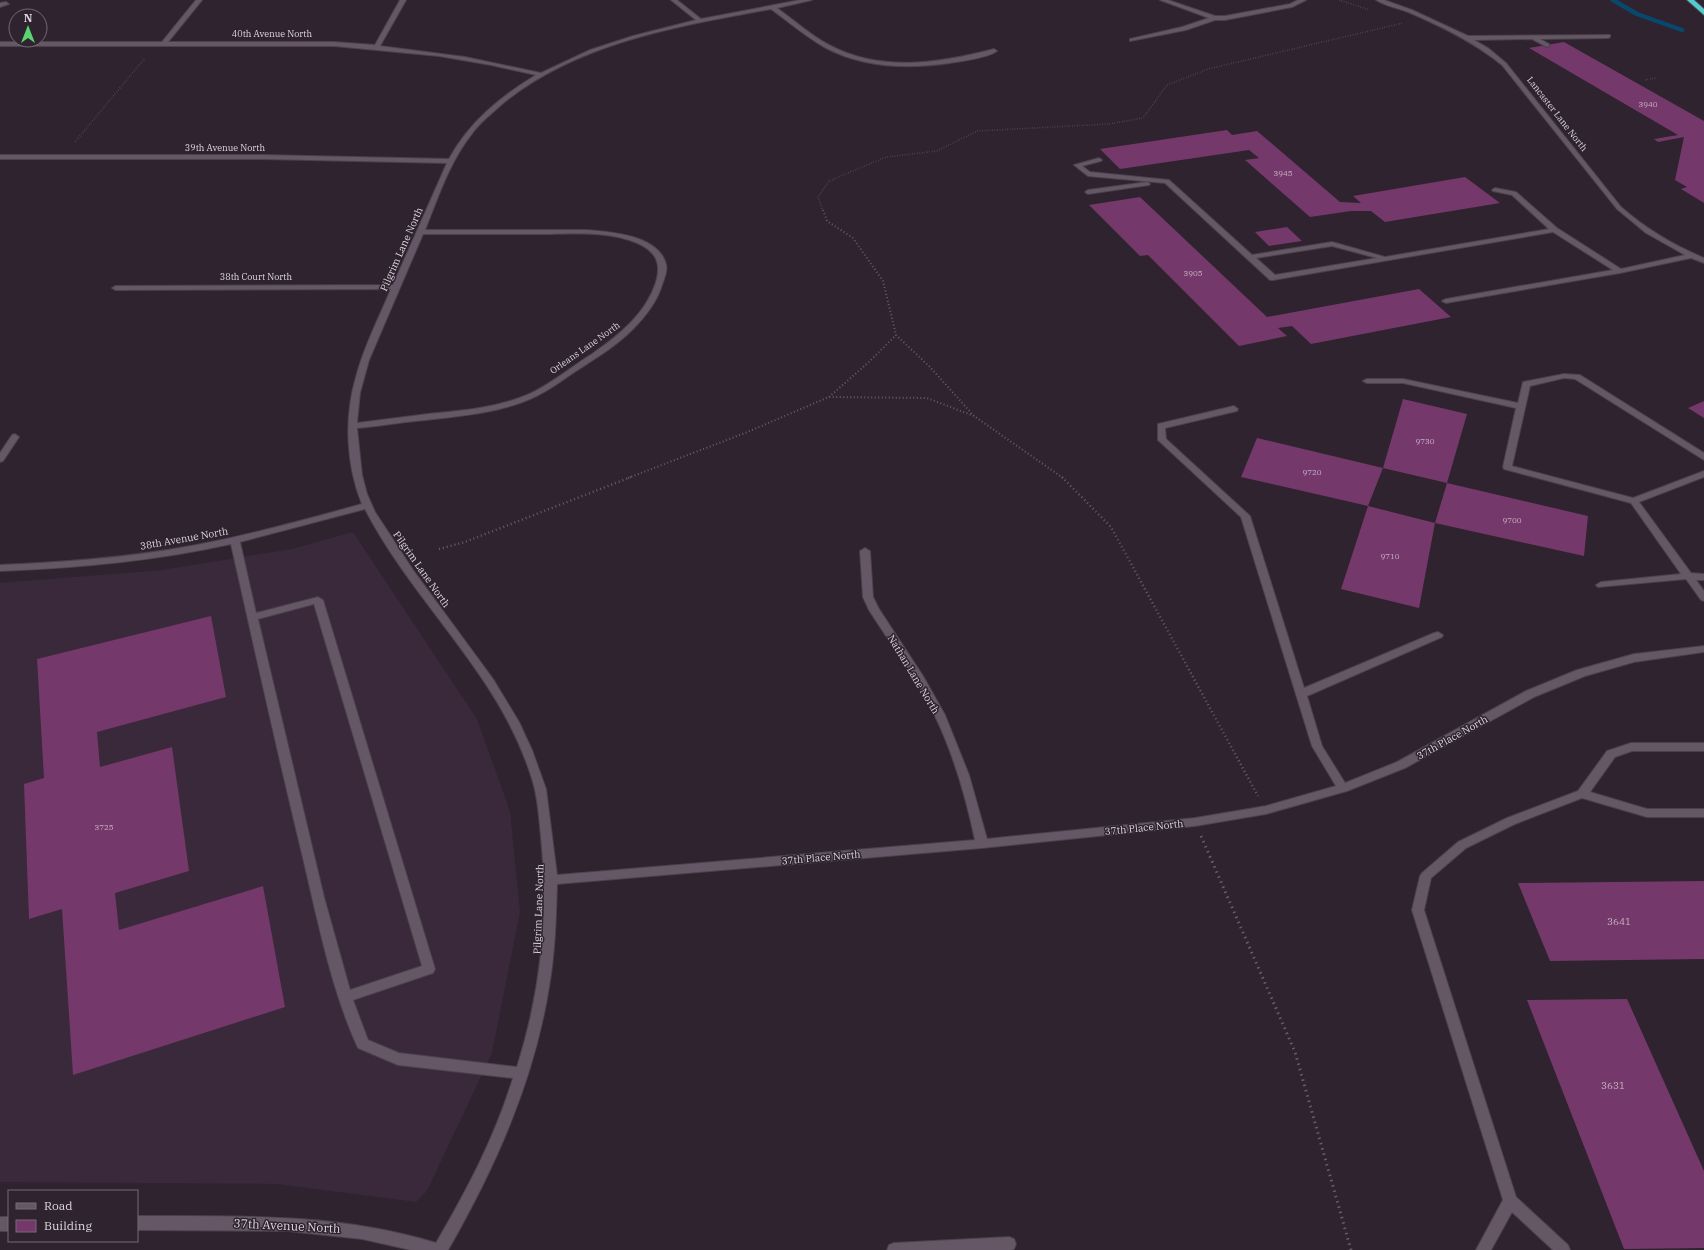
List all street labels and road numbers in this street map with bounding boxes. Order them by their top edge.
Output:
street label: 40th Avenue North [232,28,313,39]
street label: Lancaster Lane North [1525,74,1590,154]
street label: 39th Avenue North [185,142,266,153]
street label: Pilgrim Lane North [377,205,426,293]
street label: 38th Court North [220,271,293,282]
street label: Orleans Lane North [548,319,622,376]
street label: 38th Avenue North [139,524,229,553]
street label: Pilgrim Lane North [390,529,453,610]
street label: Nathan Lane North [885,632,942,716]
street label: 37th Place North [1414,713,1490,762]
street label: 37th Place North [1104,817,1184,838]
street label: 37th Place North [781,848,861,867]
street label: Pilgrim Lane North [530,864,547,954]
street label: 37th Avenue North [233,1215,341,1236]

